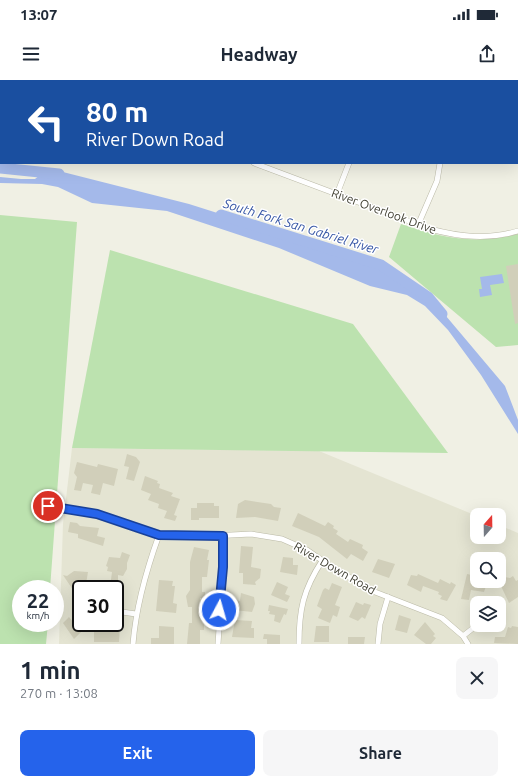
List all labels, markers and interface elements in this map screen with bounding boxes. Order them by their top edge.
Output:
text: 13:07 [20,6,58,23]
icon: menu [20,43,42,65]
icon: share [476,43,498,65]
text: Headway [220,44,298,64]
icon: left [20,96,72,148]
text: 80 m [86,96,148,127]
text: River Down Road [86,129,224,149]
street label: River Overlook Drive [330,186,438,236]
water label: South Fork San Gabriel River [221,195,381,257]
pin [31,489,65,523]
icon: arrive [37,495,59,517]
north arrow [470,508,506,544]
map controls [470,508,506,632]
street label: River Down Road [292,539,378,597]
button: search [470,552,506,588]
speed limit sign: 30 [72,580,124,632]
text: 22 [27,589,49,612]
position arrow [198,589,240,631]
button: layers [470,596,506,632]
text: km/h [26,610,50,621]
text: 1 min [20,657,81,684]
button: close [456,657,498,699]
text: 270 m · 13:08 [20,686,98,700]
button: Exit [20,730,255,776]
button: Share [263,730,498,776]

